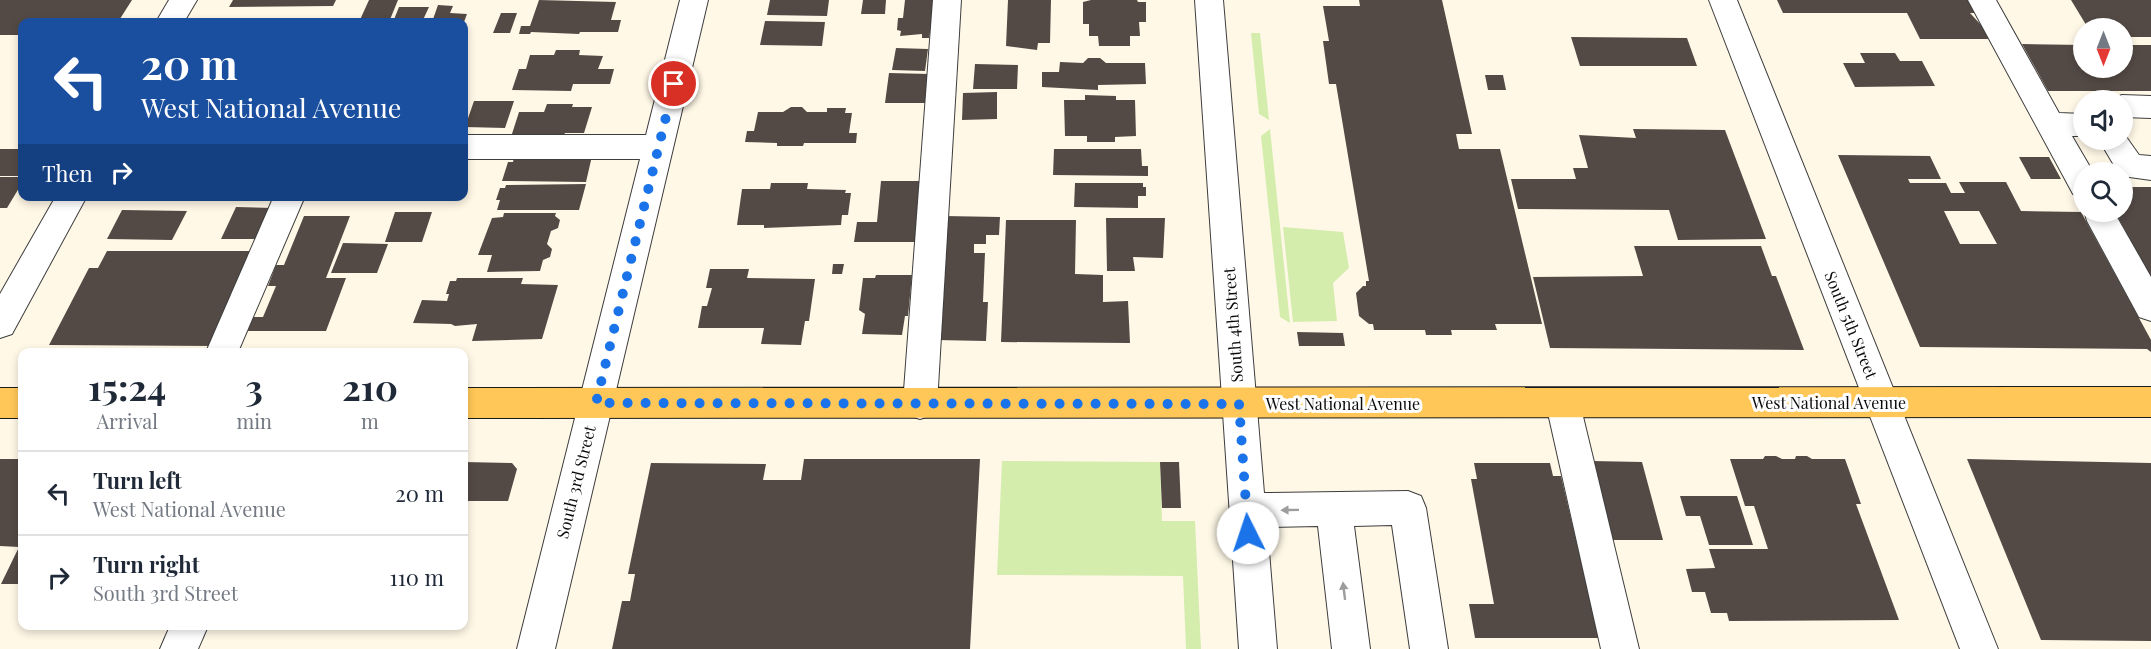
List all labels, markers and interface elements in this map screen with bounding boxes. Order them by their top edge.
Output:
north arrow [2073,18,2133,78]
map controls [2073,18,2133,222]
text: 20 m [141,35,238,91]
icon: left [42,42,120,120]
pin [648,58,699,109]
icon: arrive [657,67,690,100]
text: West National Avenue [141,89,402,125]
button: sound [2073,90,2133,150]
icon: right [105,156,138,189]
text: Then [42,158,93,188]
button: search [2073,162,2133,222]
street label: South 4th Street [1218,266,1247,383]
street label: South 5th Street [1820,268,1883,382]
text: 15:24 [88,362,166,410]
text: 3 [245,362,263,410]
text: 210 [342,362,398,410]
street label: West National Avenue [1751,392,1906,413]
street label: West National Avenue [1265,393,1420,414]
text: Arrival [96,407,158,434]
text: min [236,407,272,434]
text: m [361,407,379,434]
street label: South 3rd Street [551,423,600,541]
text: Turn left [93,465,182,495]
icon: left [42,477,75,510]
text: 20 m [395,478,444,508]
text: West National Avenue [93,495,286,522]
position arrow [1216,501,1280,565]
one-way arrow [1281,505,1300,515]
text: Turn right [93,549,199,579]
icon: right [42,561,75,594]
text: 110 m [390,562,444,592]
text: South 3rd Street [93,579,238,606]
one-way arrow [1339,581,1349,600]

